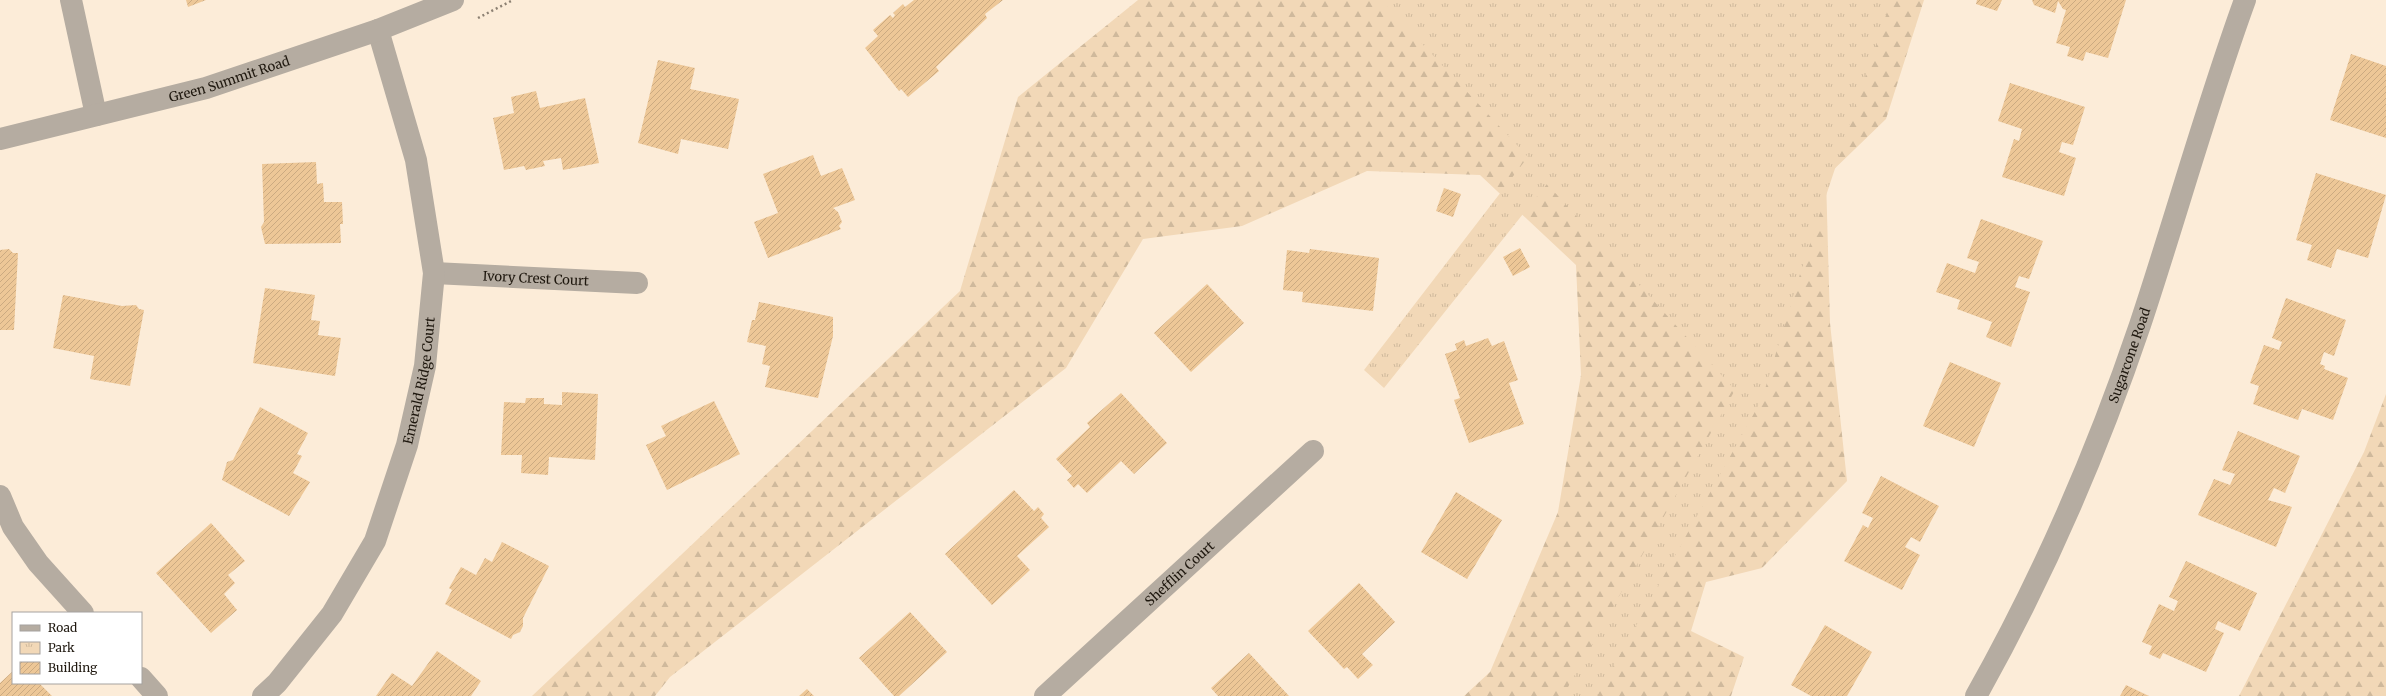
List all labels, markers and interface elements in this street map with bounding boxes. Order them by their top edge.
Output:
street label: Green Summit Road [167,52,292,106]
street label: Ivory Crest Court [482,267,589,290]
street label: Sugarcone Road [2105,305,2154,406]
street label: Emerald Ridge Court [399,316,439,446]
street label: Shefflin Court [1141,538,1218,610]
legend [12,612,142,684]
text: Road [48,620,77,635]
text: Park [48,640,75,655]
text: Building [48,660,98,675]

